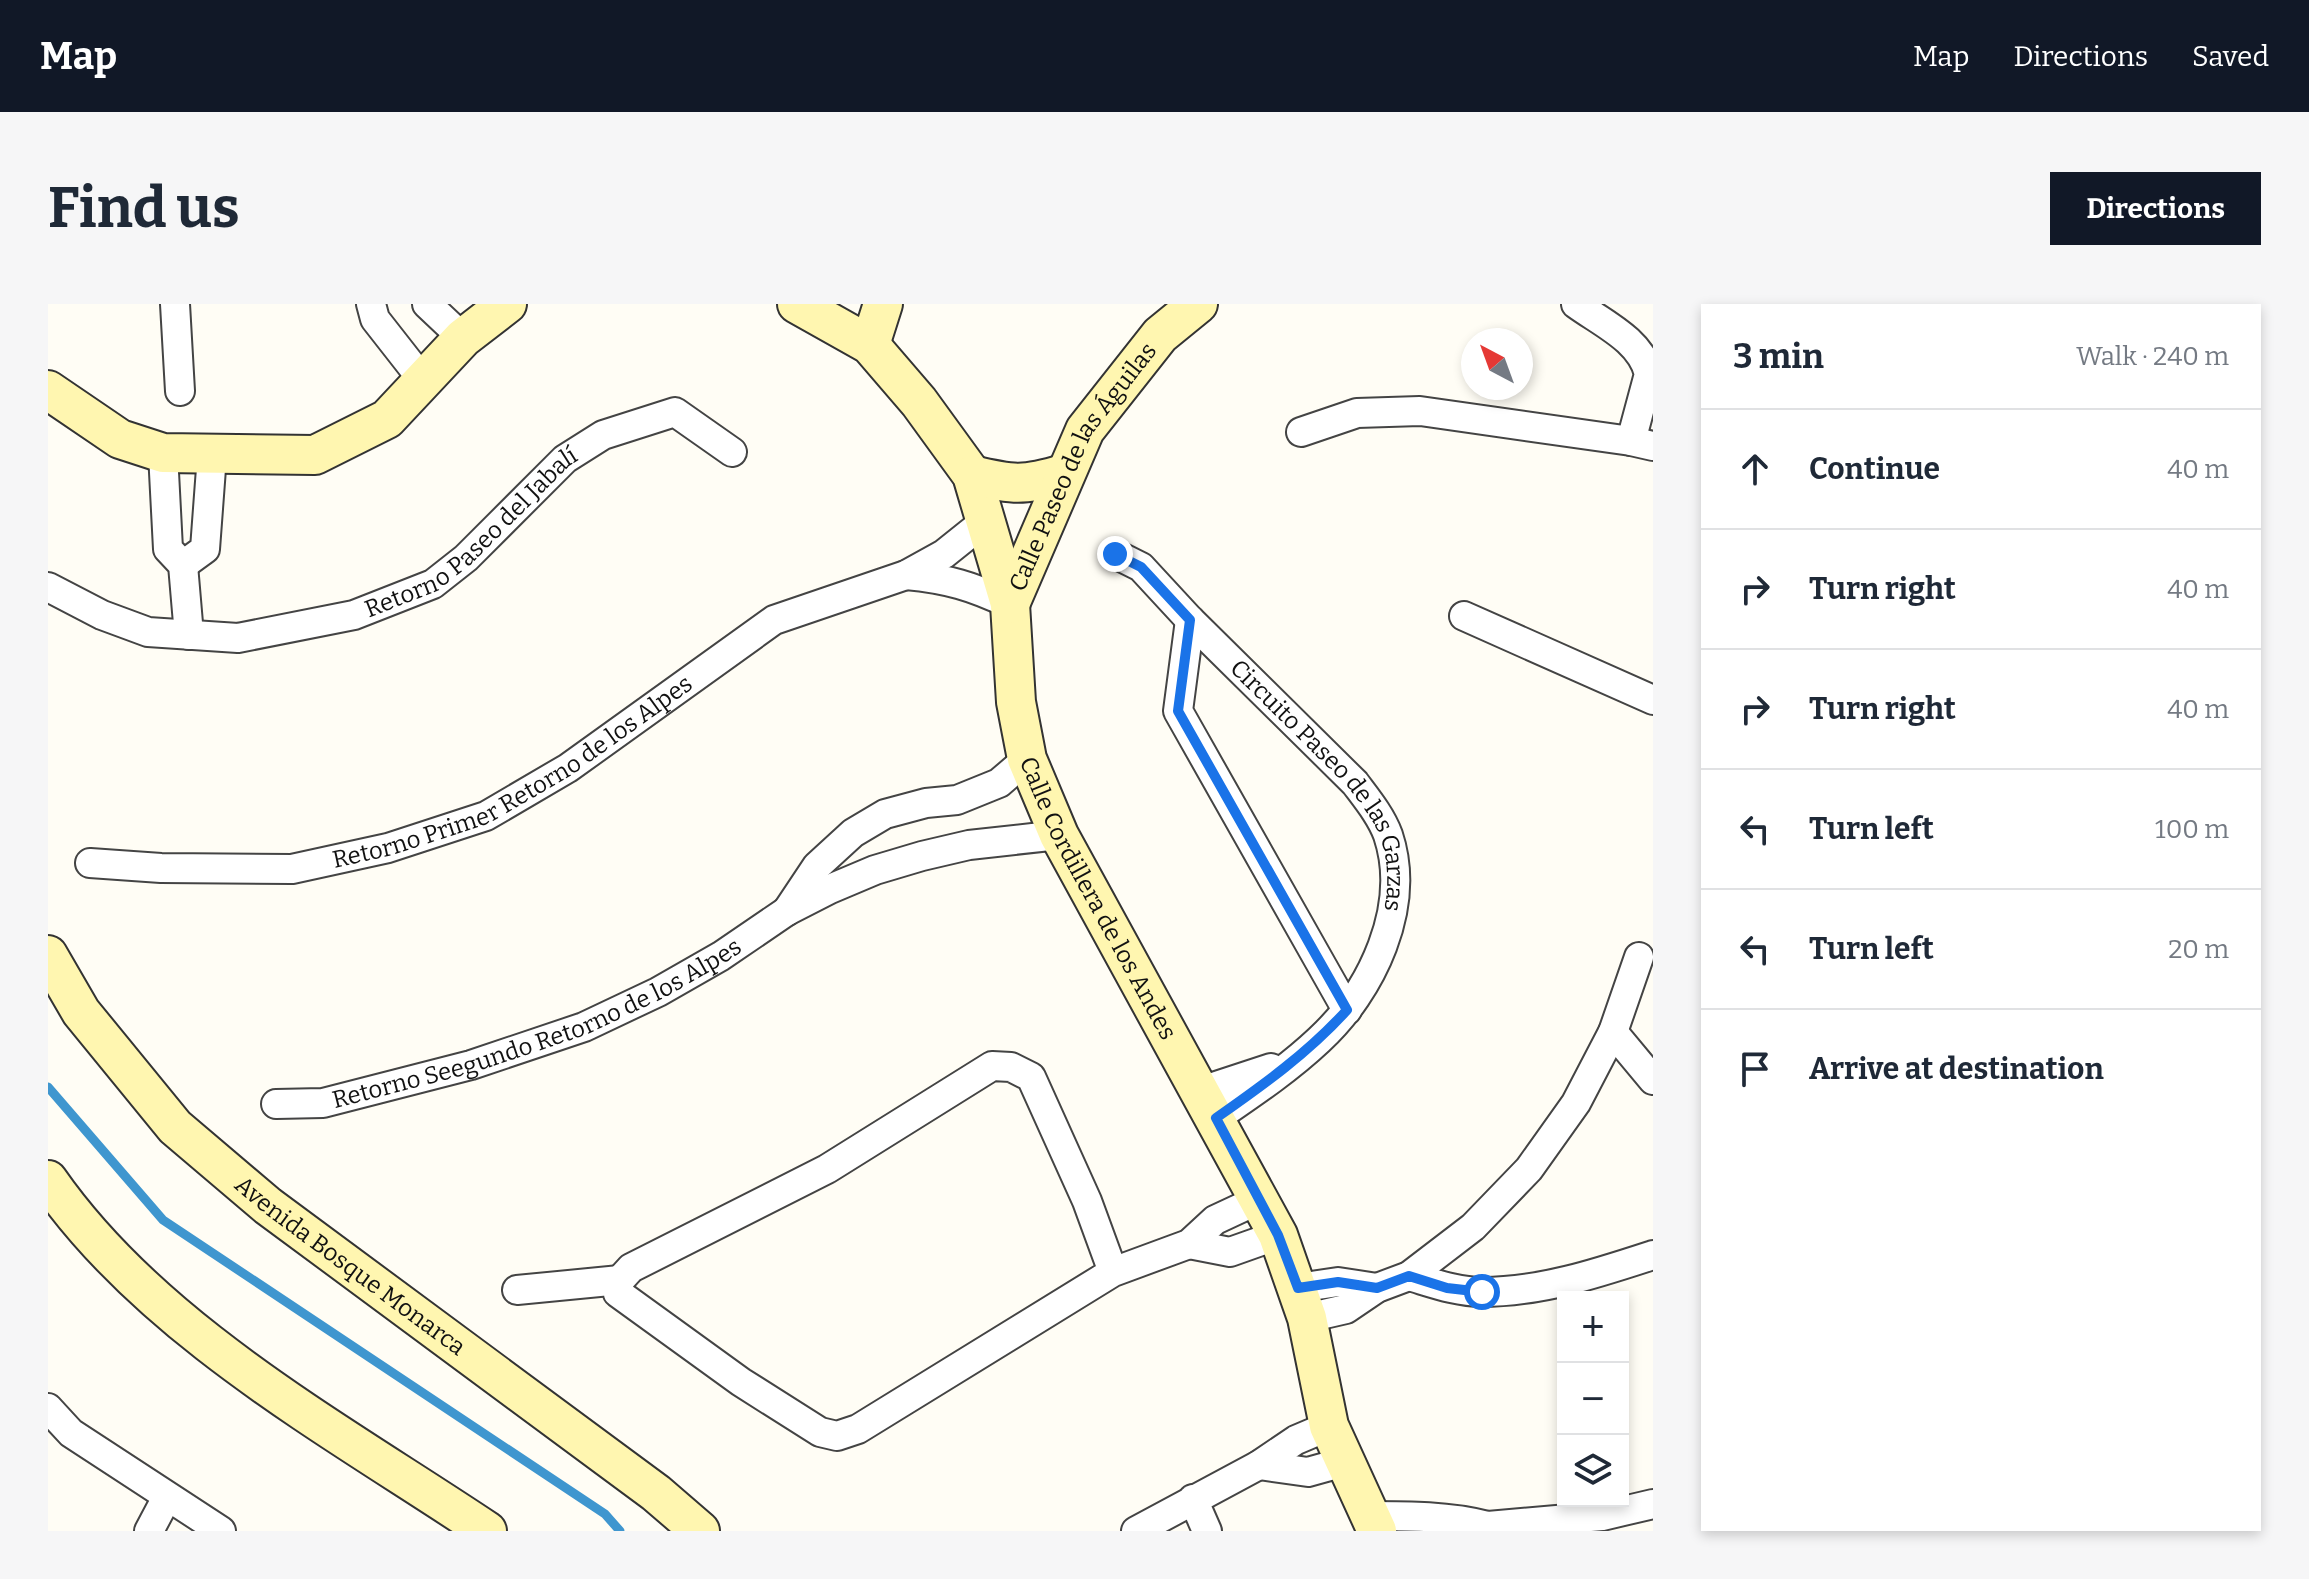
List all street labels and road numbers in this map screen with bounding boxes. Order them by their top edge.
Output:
street label: Calle Paseo de las Águilas [1003,337,1162,595]
street label: Retorno Paseo del Jabalí [361,441,582,623]
street label: Circuito Paseo de las Garzas [1225,654,1409,914]
street label: Retorno Primer Retorno de los Alpes [330,669,698,874]
street label: Calle Cordillera de los Andes [1014,753,1182,1044]
street label: Retorno Seegundo Retorno de los Alpes [329,932,747,1114]
street label: Avenida Bosque Monarca [229,1170,471,1361]

